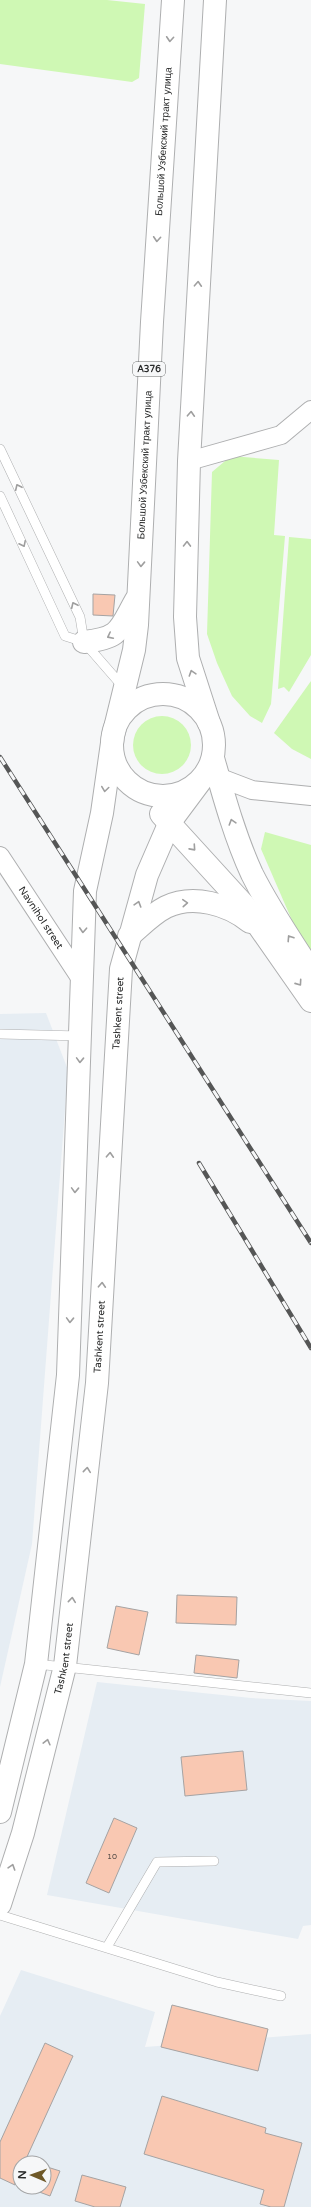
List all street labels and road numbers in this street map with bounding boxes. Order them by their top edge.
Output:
street label: Большой Узбекский тракт улица [153,66,175,216]
road number: A376 [133,362,165,376]
street label: Большой Узбекский тракт улица [135,390,155,540]
street label: Navnihol street [16,884,66,951]
street label: Tashkent street [110,976,127,1050]
street label: Tashkent street [92,1300,108,1373]
street label: Tashkent street [52,1622,76,1696]

